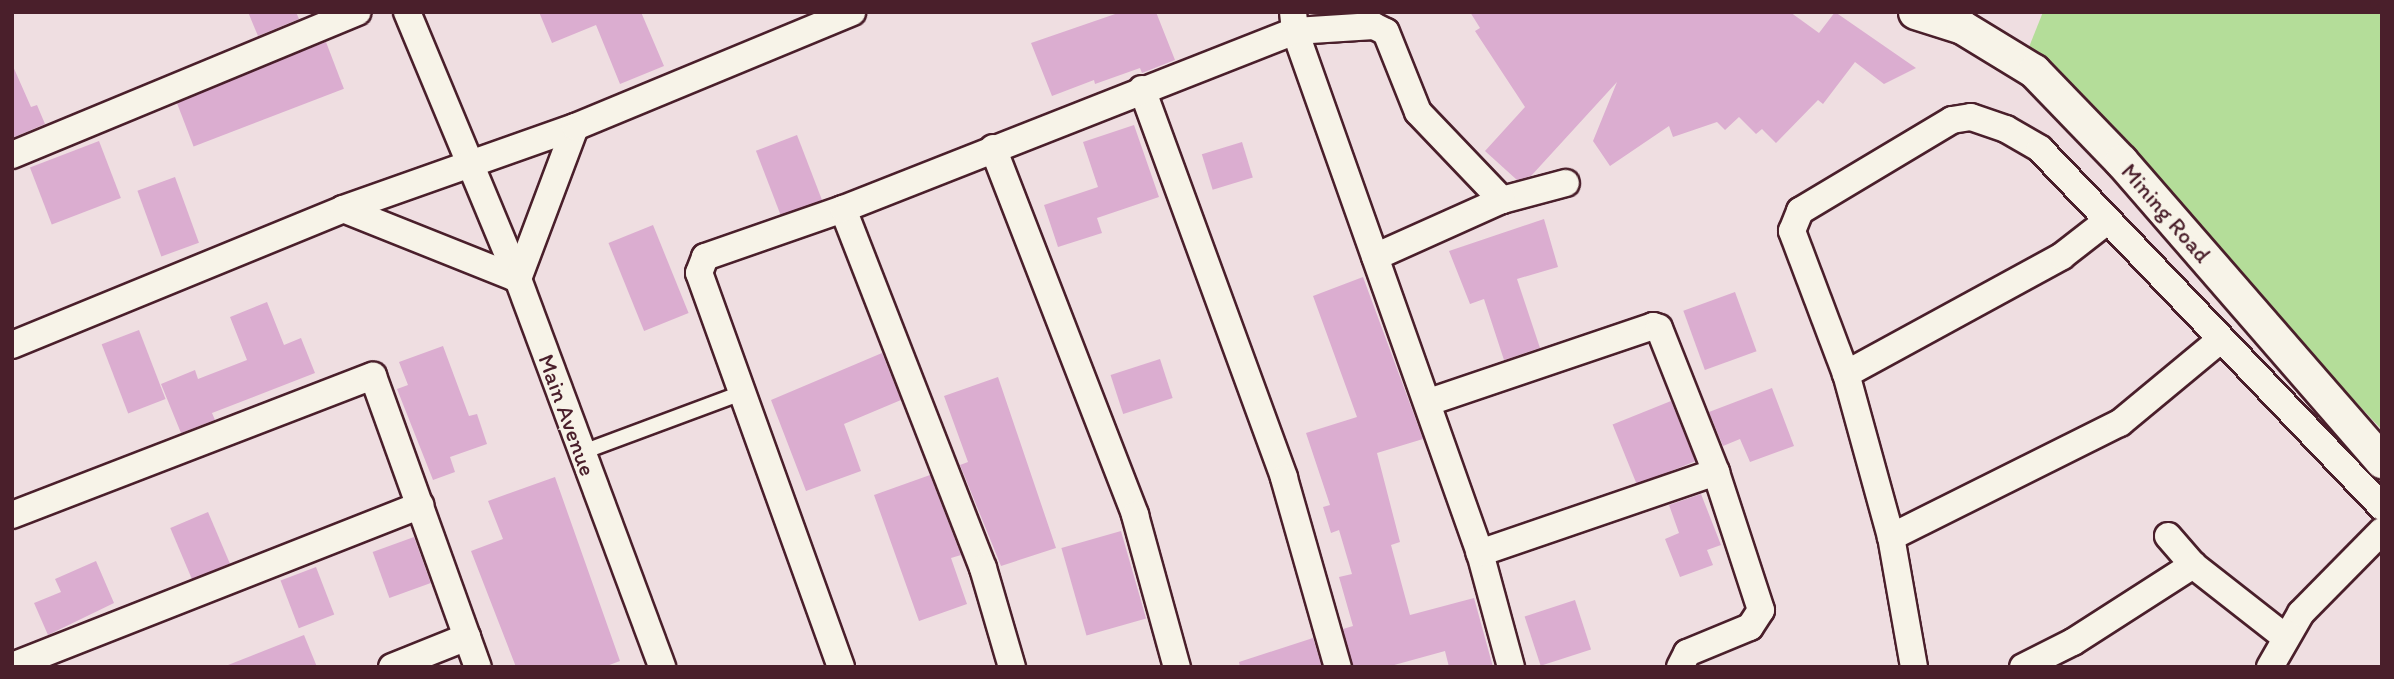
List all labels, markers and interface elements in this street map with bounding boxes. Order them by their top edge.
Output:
street label: Mining Road [2116,158,2216,268]
street label: Main Avenue [532,351,602,479]

